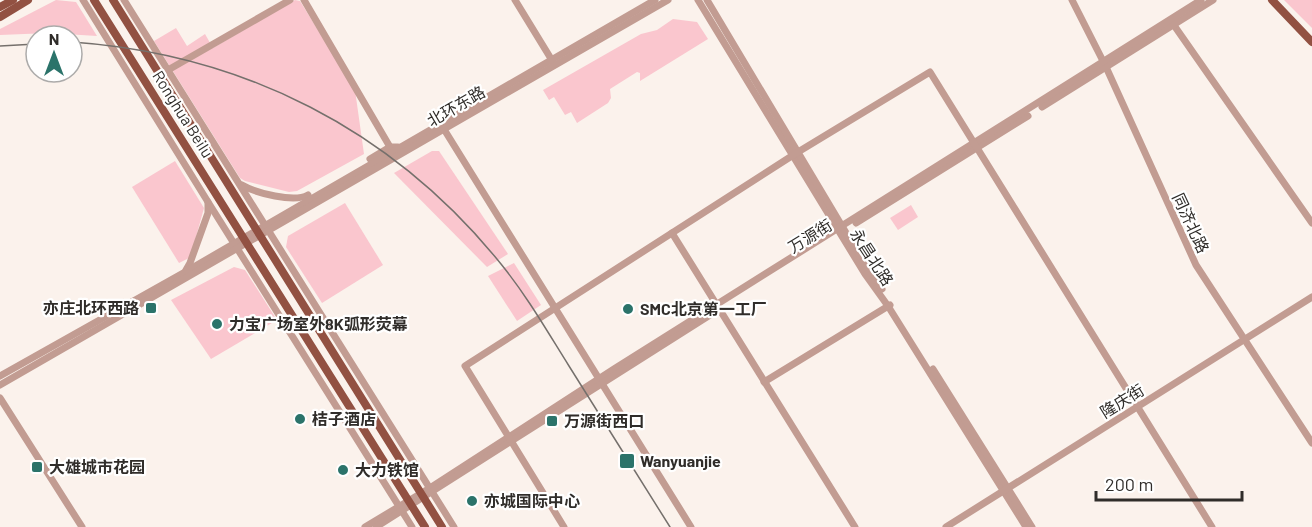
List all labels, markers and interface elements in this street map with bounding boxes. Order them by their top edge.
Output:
north arrow [24,24,84,84]
text: N [49,29,59,48]
street label: Ronghua Beilu [149,67,218,161]
street label: 北环东路 [423,81,488,130]
street label: 同济北路 [1169,190,1214,256]
street label: 万源街 [784,215,835,256]
street label: 永昌北路 [847,225,898,289]
place label: 亦庄北环西路 [43,298,139,317]
place label: SMC北京第一工厂 [640,299,767,318]
marker: 亦庄北环西路 [144,301,158,315]
marker: SMC北京第一工厂 [621,302,635,316]
place label: 力宝广场室外8K弧形荧幕 [229,314,408,333]
marker: 力宝广场室外8K弧形荧幕 [210,317,224,331]
street label: 隆庆街 [1096,380,1147,421]
place label: 桔子酒店 [312,409,376,428]
place label: 万源街西口 [564,411,644,430]
marker: 桔子酒店 [293,412,307,426]
marker: 万源街西口 [545,414,559,428]
place label: Wanyuanjie [640,451,721,470]
marker: Wanyuanjie [618,452,636,470]
place label: 大雄城市花园 [49,457,145,476]
marker: 大雄城市花园 [30,460,44,474]
place label: 大力铁馆 [355,460,419,479]
marker: 大力铁馆 [336,463,350,477]
scale bar [1096,464,1242,502]
text: 200 m [1105,473,1153,495]
place label: 亦城国际中心 [484,491,580,510]
marker: 亦城国际中心 [465,494,479,508]

